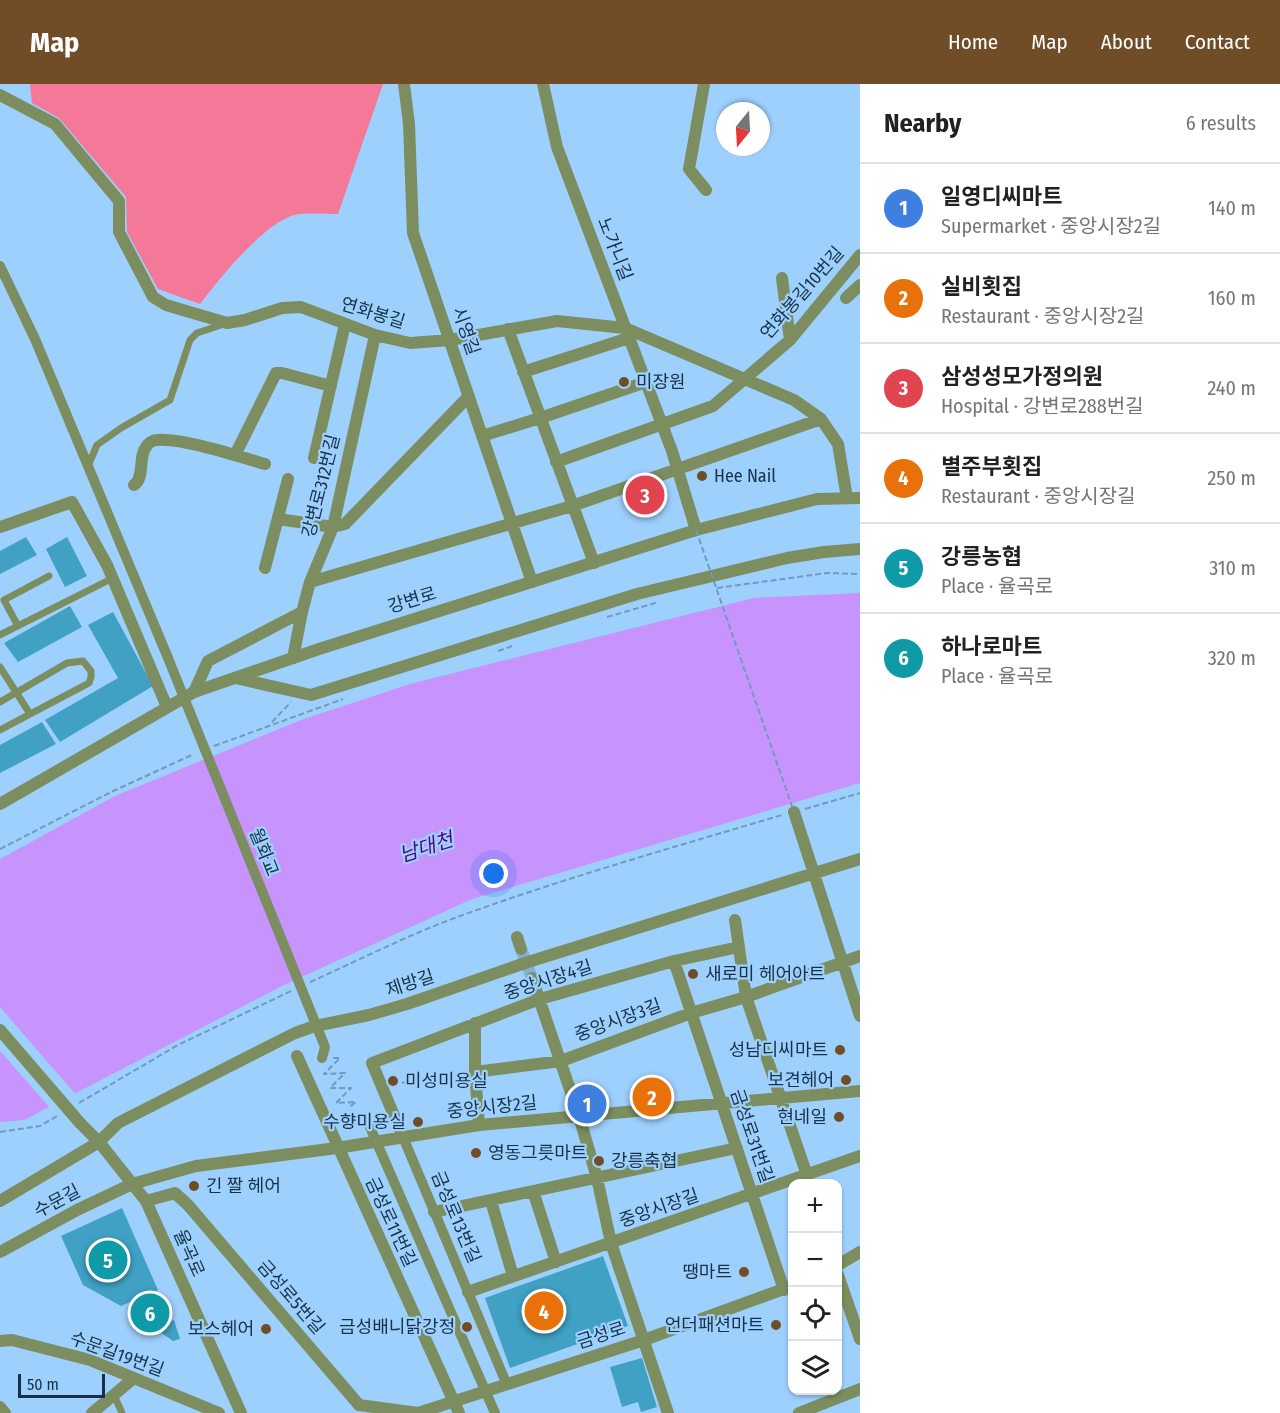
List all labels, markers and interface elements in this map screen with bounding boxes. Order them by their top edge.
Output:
text: Map [30,26,79,59]
text: Home [948,29,998,55]
text: Map [1031,29,1068,55]
text: About [1101,29,1152,55]
text: Contact [1185,29,1250,55]
north arrow [716,102,770,156]
text: Nearby [884,108,961,139]
text: 6 results [1186,111,1256,135]
text: 일영디씨마트 [941,183,1062,210]
text: 1 [899,196,908,220]
text: 140 m [1208,196,1256,220]
street label: 노가니길 [593,214,637,284]
text: Supermarket · 중앙시장2길 [941,214,1161,238]
street label: 연화봉길10번길 [756,242,848,344]
text: 실비횟집 [941,273,1022,300]
text: 2 [899,286,908,310]
text: 160 m [1208,286,1256,310]
street label: 연화봉길 [338,293,408,333]
street label: 시영길 [448,304,484,358]
text: Restaurant · 중앙시장2길 [941,304,1144,328]
text: 삼성성모가정의원 [941,363,1103,390]
place label: 미장원 [636,371,686,393]
marker: 미장원 [617,375,631,389]
text: 3 [899,376,908,400]
text: 240 m [1207,376,1256,400]
text: Hospital · 강변로288번길 [941,394,1144,418]
street label: 강변로312번길 [298,432,344,540]
text: 별주부횟집 [941,453,1042,480]
place label: Hee Nail [714,465,776,487]
text: 4 [898,466,909,490]
text: 250 m [1208,466,1256,490]
marker: Hee Nail [695,469,709,483]
pin: 3 [626,472,664,518]
text: Restaurant · 중앙시장길 [941,484,1136,508]
text: 강릉농협 [941,543,1022,570]
text: 5 [899,556,908,580]
text: 310 m [1209,556,1256,580]
text: Place · 율곡로 [941,574,1053,598]
street label: 강변로 [385,582,439,618]
text: 하나로마트 [941,633,1042,660]
text: 6 [898,646,909,670]
text: 320 m [1208,646,1256,670]
text: Place · 율곡로 [941,664,1053,688]
street label: 월화교 [244,825,284,879]
water label: 남대천 [396,826,458,867]
your location [479,859,508,888]
street label: 중앙시장4길 [501,955,595,1005]
place label: 새로미 헤어아트 [705,963,825,985]
street label: 제방길 [383,965,437,1001]
marker: 새로미 헤어아트 [686,967,700,981]
street label: 중앙시장3길 [572,994,664,1046]
place label: 성남디씨마트 [729,1039,828,1061]
marker: 성남디씨마트 [833,1043,847,1057]
place label: 보견헤어 [768,1069,834,1091]
place label: 미성미용실 [405,1070,488,1092]
marker: 보견헤어 [839,1073,853,1087]
marker: 미성미용실 [386,1074,400,1088]
pin: 2 [632,1074,672,1120]
pin: 1 [568,1082,606,1126]
street label: 금성로31번길 [726,1086,778,1186]
street label: 중앙시장2길 [446,1091,538,1123]
place label: 현네일 [777,1106,827,1128]
marker: 현네일 [832,1110,846,1124]
place label: 수향미용실 [323,1111,406,1133]
marker: 수향미용실 [411,1115,425,1129]
place label: 영동그릇마트 [488,1142,587,1164]
marker: 영동그릇마트 [469,1146,483,1160]
place label: 강릉축협 [611,1150,677,1172]
marker: 강릉축협 [592,1154,606,1168]
street label: 금성로13번길 [427,1168,485,1266]
street label: 금성로11번길 [361,1174,421,1270]
place label: 긴 짤 헤어 [206,1175,281,1197]
marker: 긴 짤 헤어 [187,1179,201,1193]
map controls [788,1179,842,1395]
button: + [788,1179,842,1233]
street label: 수문길 [30,1180,84,1222]
street label: 중앙시장길 [616,1184,702,1232]
street label: 율곡로 [169,1226,209,1280]
button: − [788,1233,842,1287]
pin: 5 [88,1238,128,1282]
street label: 금성로5번길 [253,1255,329,1339]
place label: 땡마트 [682,1261,732,1283]
marker: 땡마트 [737,1265,751,1279]
button: locate [788,1287,842,1341]
pin: 4 [524,1288,564,1334]
pin: 6 [130,1290,170,1336]
place label: 언더패션마트 [665,1314,764,1336]
place label: 금성배니닭강정 [339,1316,455,1338]
street label: 금성로 [574,1317,628,1353]
place label: 보스헤어 [188,1318,254,1340]
marker: 언더패션마트 [769,1318,783,1332]
marker: 금성배니닭강정 [460,1320,474,1334]
marker: 보스헤어 [259,1322,273,1336]
street label: 수문길19번길 [67,1327,167,1381]
button: layers [788,1341,842,1395]
scale bar [18,1371,105,1398]
text: 50 m [27,1375,59,1394]

